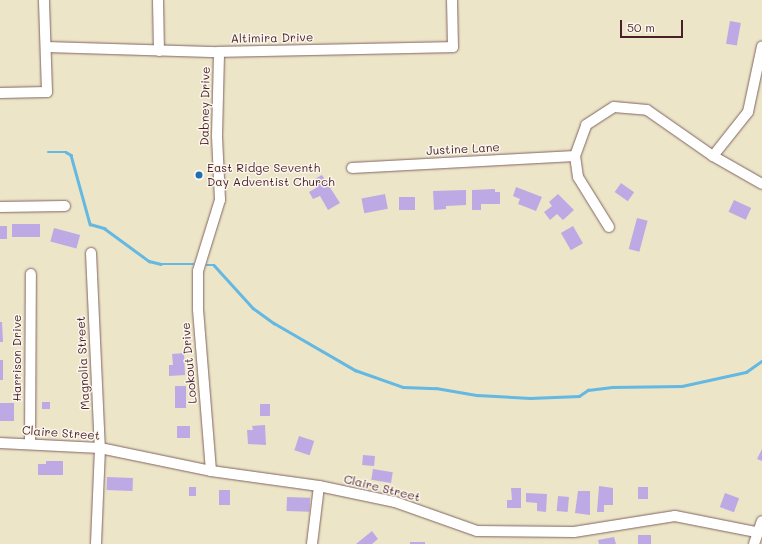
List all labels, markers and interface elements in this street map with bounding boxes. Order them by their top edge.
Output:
scale bar [622,12,685,38]
text: 50 m [627,19,655,35]
street label: Altimira Drive [231,30,313,46]
street label: Dabney Drive [197,66,213,146]
street label: Justine Lane [426,140,500,158]
place label: East Ridge Seventh Day Adventist Church [207,161,335,189]
marker: East Ridge Seventh Day Adventist Church [194,170,204,180]
street label: Harrison Drive [10,315,24,401]
street label: Magnolia Street [73,316,93,410]
street label: Lookout Drive [178,322,200,404]
street label: Claire Street [21,423,101,443]
street label: Claire Street [342,472,422,504]

